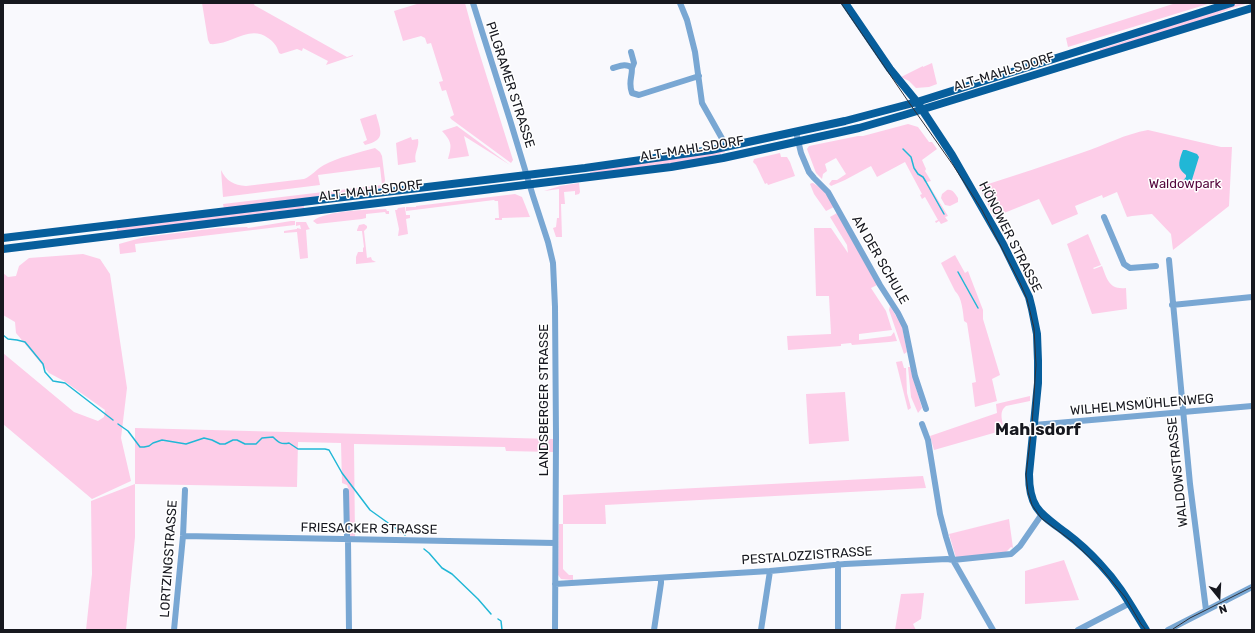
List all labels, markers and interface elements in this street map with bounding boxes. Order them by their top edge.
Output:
street label: PILGRAMER STRASSE [482,20,538,150]
street label: ALT-MAHLSDORF [952,49,1056,95]
street label: ALT-MAHLSDORF [639,133,745,165]
park label: Waldowpark [1149,176,1221,192]
street label: ALT-MAHLSDORF [318,177,424,205]
street label: HÖNOWER STRASSE [975,179,1045,295]
street label: AN DER SCHULE [848,213,912,307]
street label: LANDSBERGER STRASSE [536,324,552,476]
street label: WILHELMSMÜHLENWEG [1070,391,1214,419]
street label: WALDOWSTRASSE [1164,416,1192,528]
district label: Mahlsdorf [995,420,1081,440]
street label: LORTZINGSTRASSE [157,500,181,618]
street label: FRIESACKER STRASSE [301,520,437,538]
street label: PESTALOZZISTRASSE [741,544,873,568]
north arrow [1199,577,1239,617]
text: N [1217,601,1229,616]

